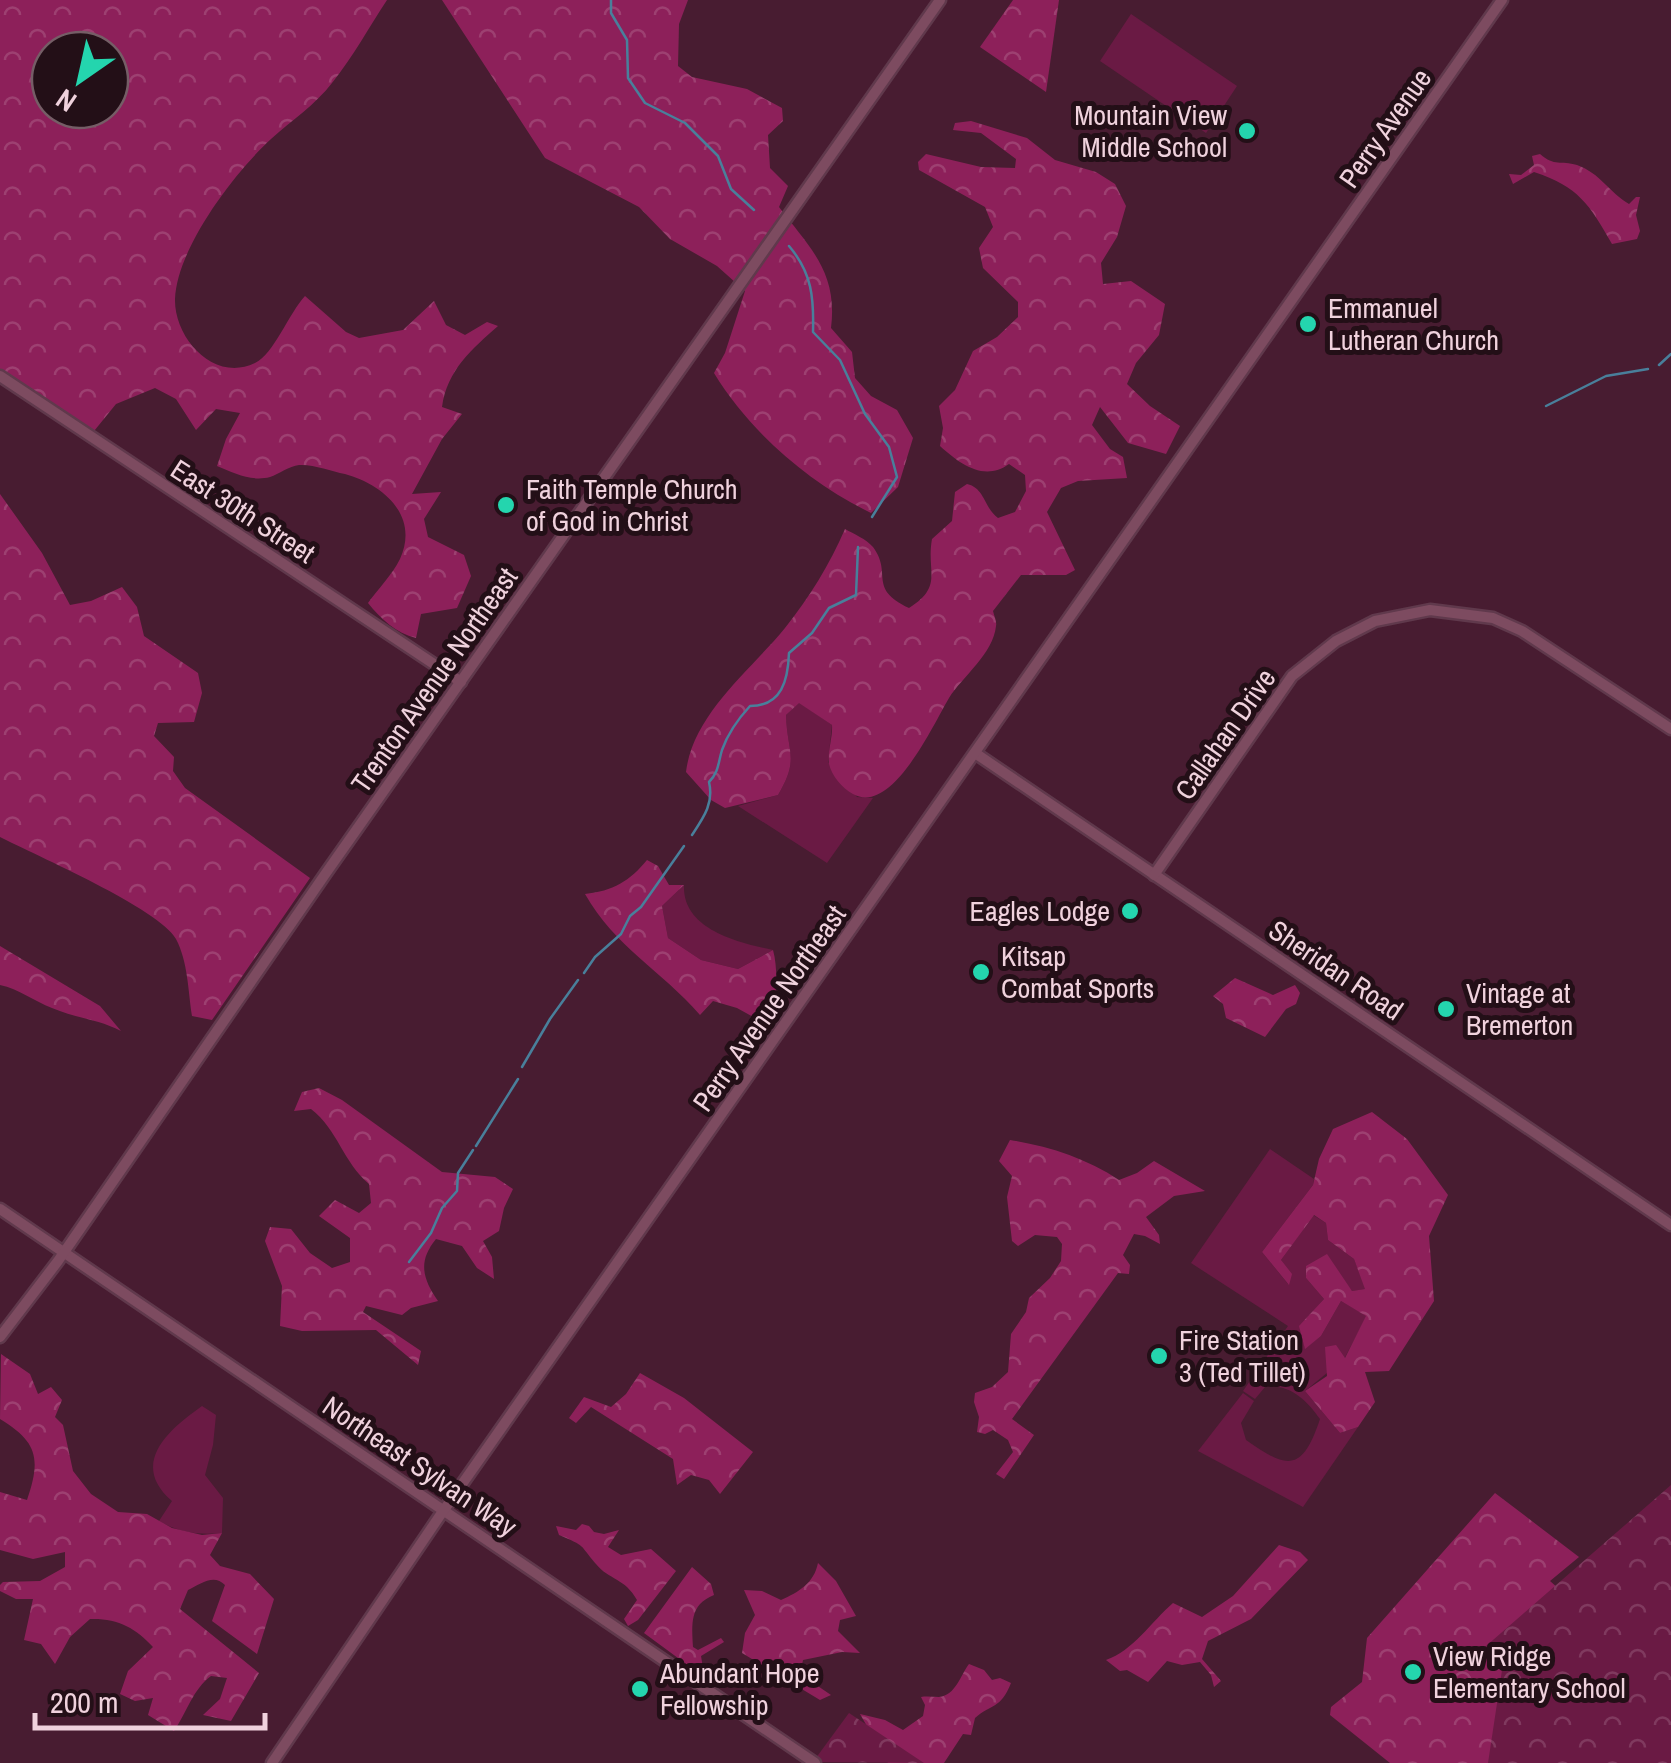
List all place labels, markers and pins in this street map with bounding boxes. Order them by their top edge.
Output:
place label: Mountain View Middle School [1074,96,1227,166]
marker: Mountain View Middle School [1236,120,1258,142]
place label: Emmanuel Lutheran Church [1328,289,1499,359]
marker: Emmanuel Lutheran Church [1297,313,1319,335]
place label: Faith Temple Church of God in Christ [526,470,738,540]
marker: Faith Temple Church of God in Christ [495,494,517,516]
place label: Eagles Lodge [970,892,1110,930]
marker: Eagles Lodge [1119,900,1141,922]
place label: Kitsap Combat Sports [1001,937,1154,1007]
marker: Kitsap Combat Sports [970,961,992,983]
place label: Vintage at Bremerton [1466,974,1573,1044]
marker: Vintage at Bremerton [1435,998,1457,1020]
place label: Fire Station 3 (Ted Tillet) [1179,1321,1306,1391]
marker: Fire Station 3 (Ted Tillet) [1148,1345,1170,1367]
place label: View Ridge Elementary School [1433,1637,1626,1707]
place label: Abundant Hope Fellowship [659,1654,820,1724]
marker: View Ridge Elementary School [1402,1661,1424,1683]
marker: Abundant Hope Fellowship [629,1678,651,1700]

